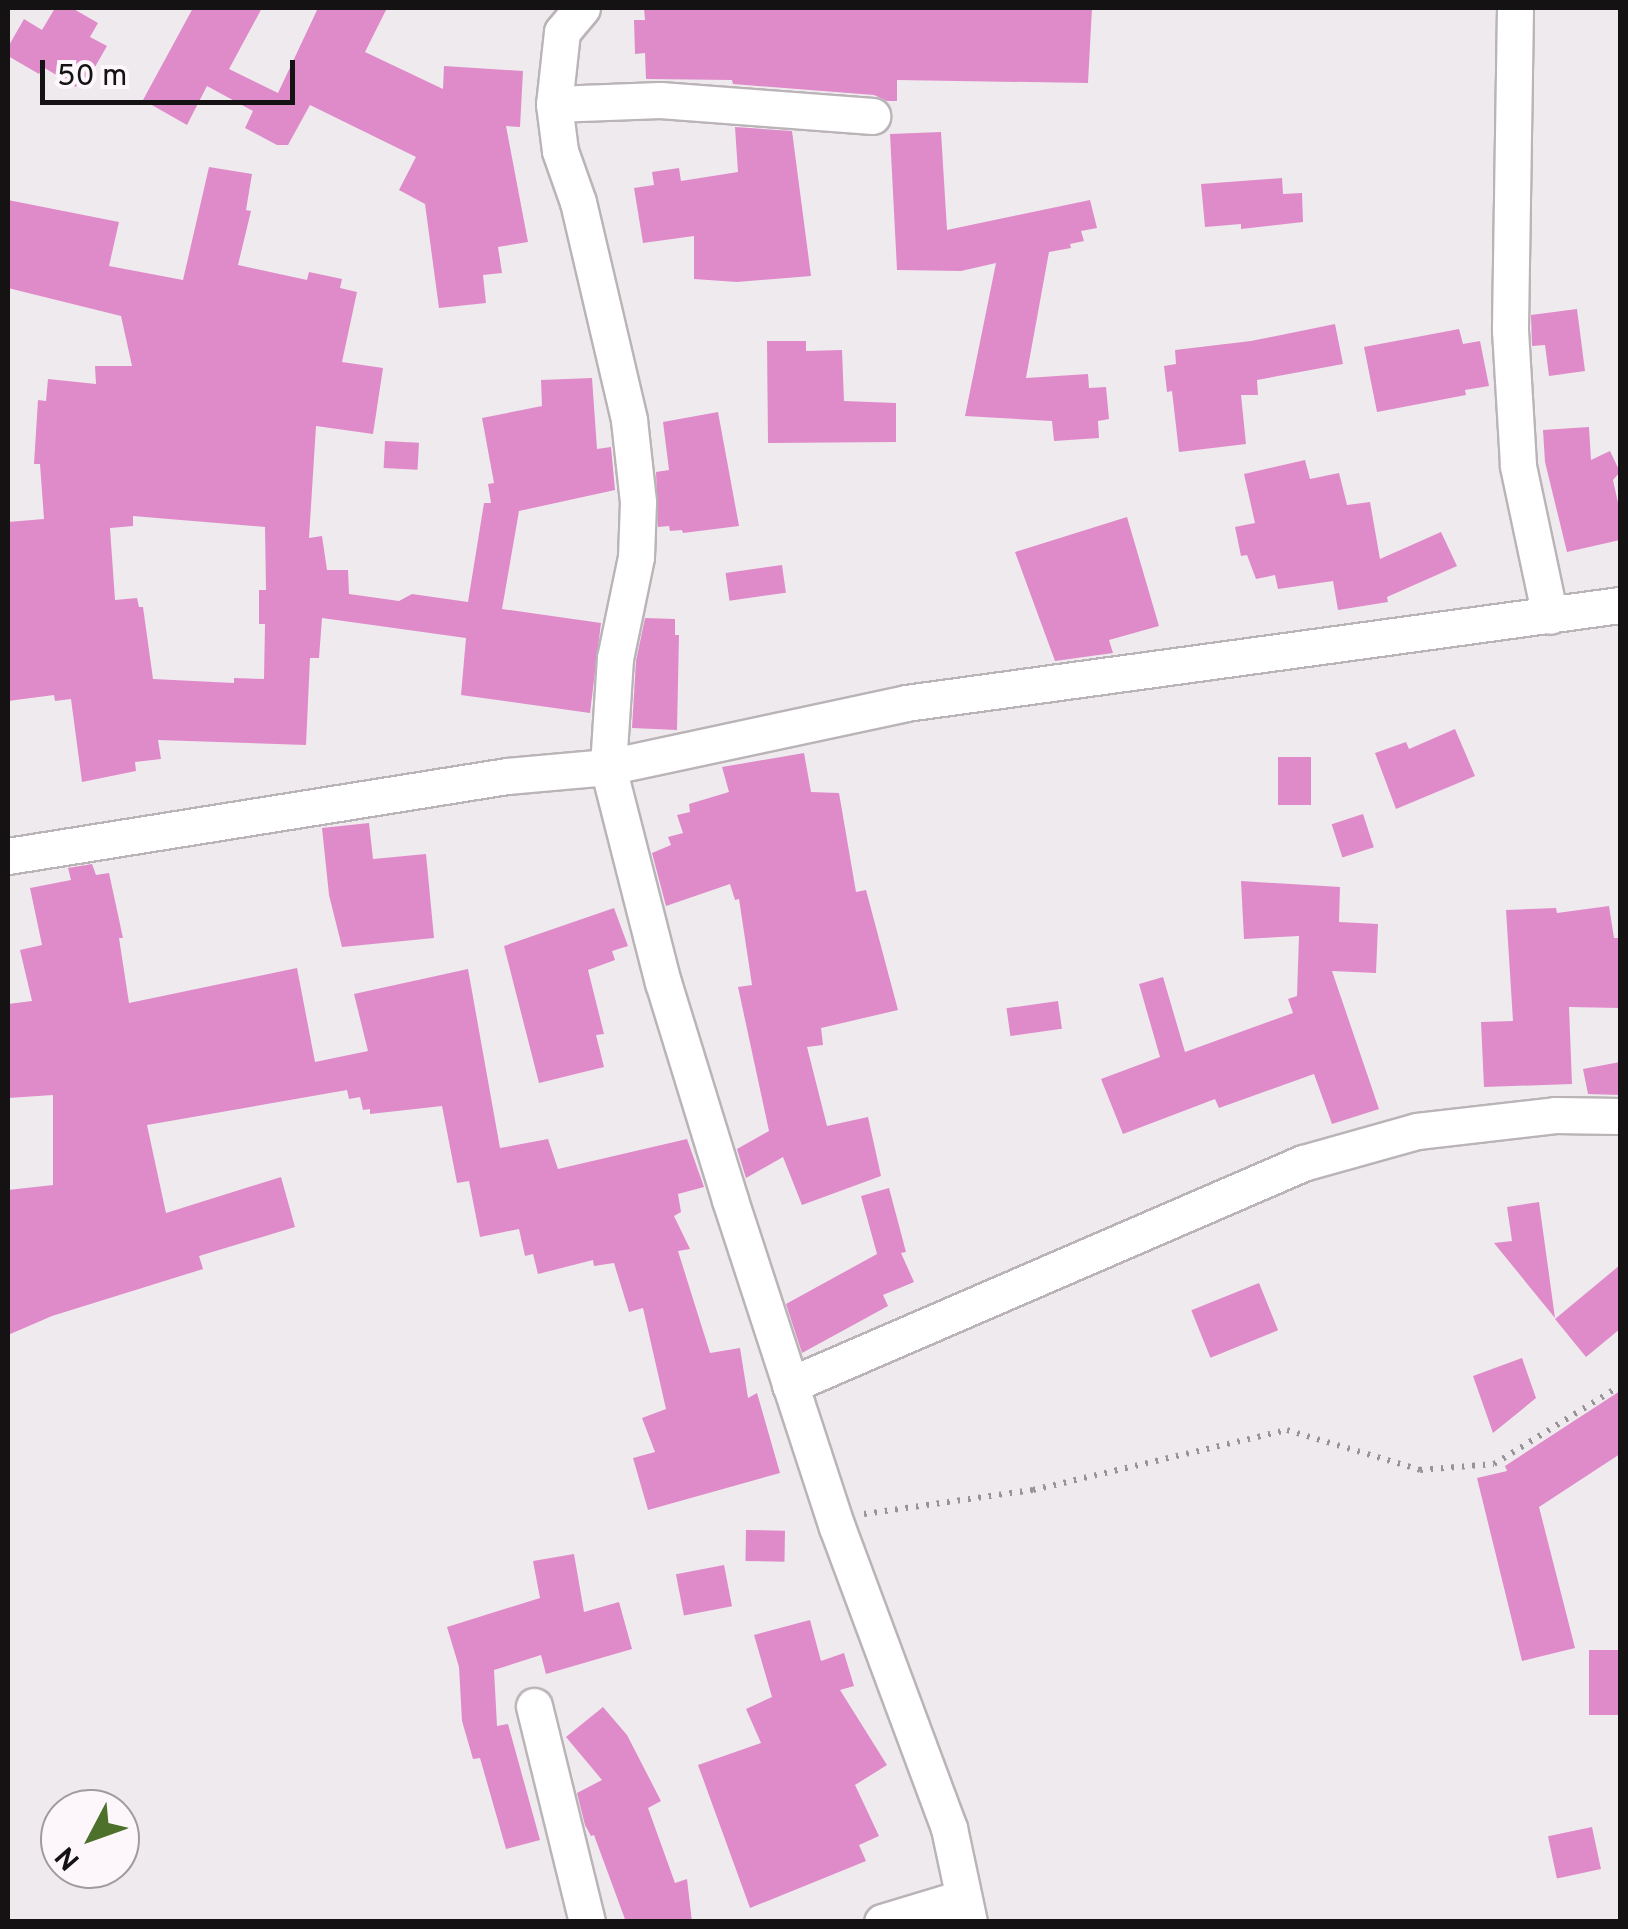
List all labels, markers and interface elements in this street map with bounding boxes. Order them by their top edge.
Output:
scale bar [45,40,300,102]
text: 50 m [57,59,127,96]
north arrow [40,1789,140,1889]
text: N [49,1838,89,1877]

